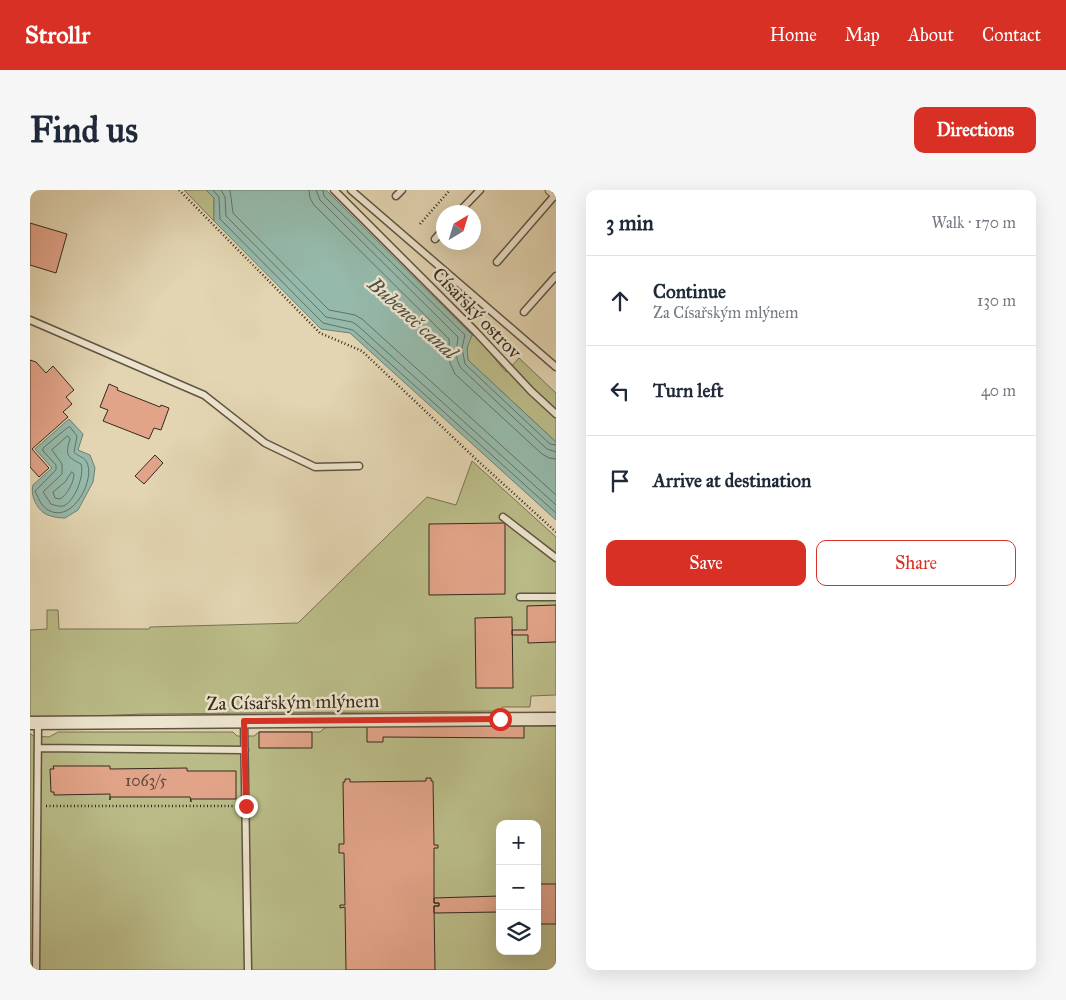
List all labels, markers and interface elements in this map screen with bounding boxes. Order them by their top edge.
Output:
text: Strollr [25,20,90,50]
text: Home [770,24,817,46]
text: Map [845,24,880,46]
text: About [908,24,954,46]
text: Contact [982,24,1041,46]
button: Directions [914,107,1036,153]
text: Find us [30,109,138,152]
north arrow [436,205,481,250]
text: 3 min [606,210,654,236]
text: Walk · 170 m [932,213,1016,232]
street label: Císařský ostrov [428,263,527,364]
water label: Bubeneč canal [363,271,464,365]
text: Continue [653,280,726,303]
icon: ahead [606,287,634,315]
text: 130 m [977,291,1016,310]
text: Za Císařským mlýnem [653,303,798,322]
icon: left [606,377,634,405]
text: Turn left [653,379,723,402]
text: 40 m [981,381,1016,400]
icon: arrive [606,467,634,495]
text: Arrive at destination [653,469,811,492]
button: Save [606,540,806,586]
button: Share [816,540,1016,586]
street label: Za Císařským mlýnem [206,689,380,715]
route start [489,708,512,731]
house number: 1063/5 [125,771,168,790]
route end [235,795,258,818]
map controls [496,820,541,955]
button: + [496,820,541,865]
button: − [496,865,541,910]
button: layers [496,910,541,955]

